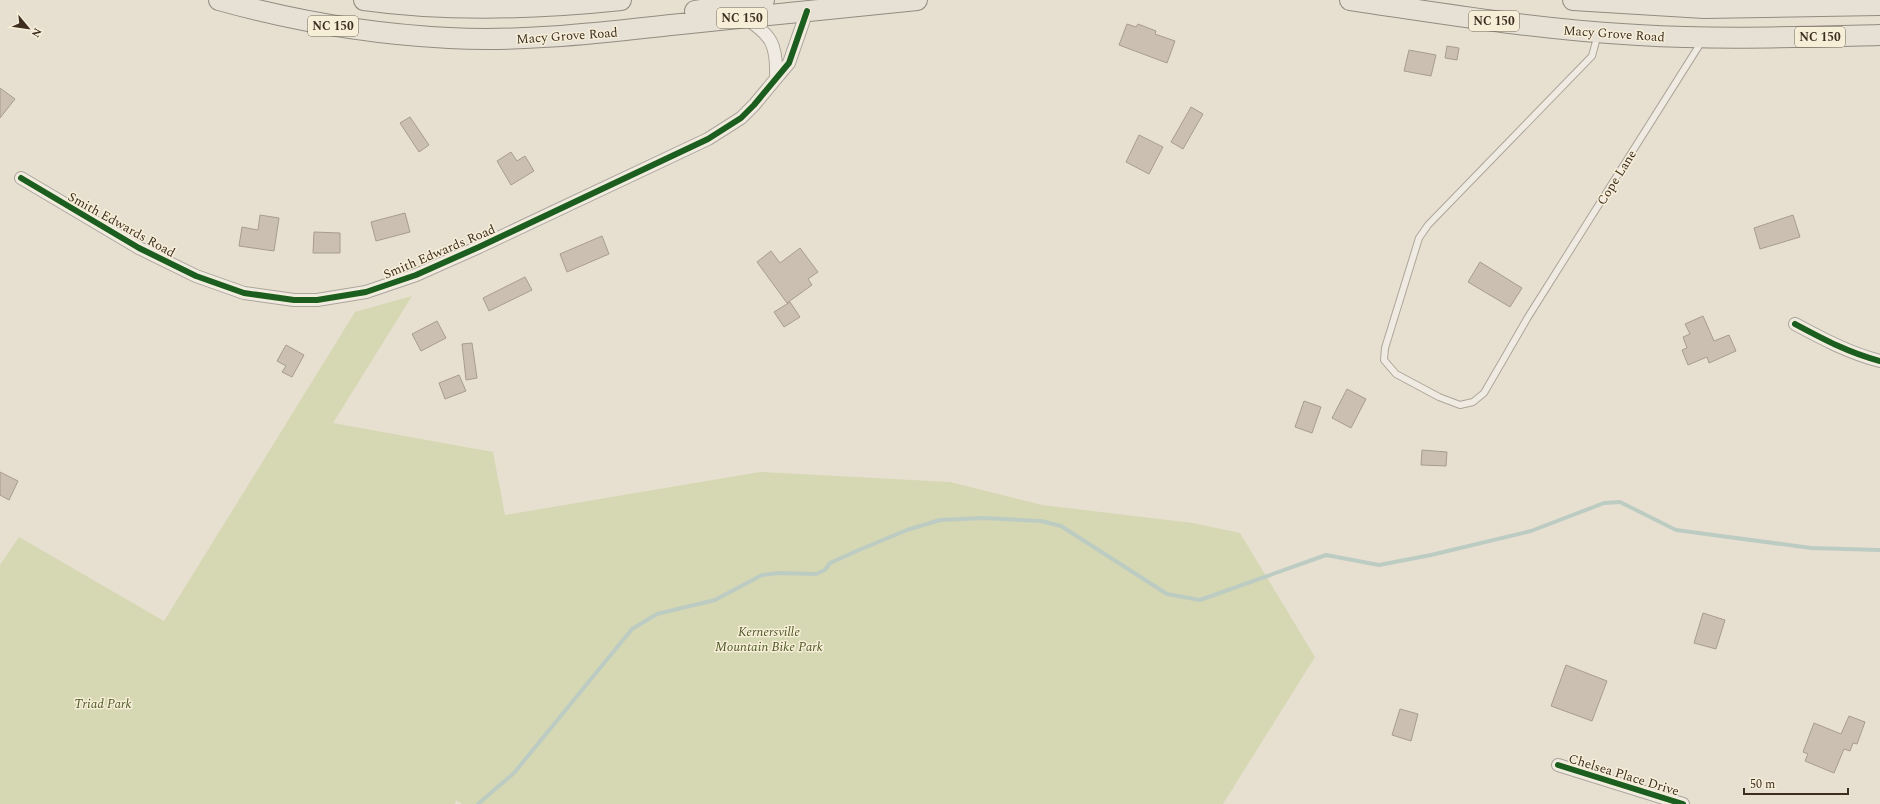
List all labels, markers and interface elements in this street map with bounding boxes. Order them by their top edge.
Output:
north arrow [8,8,48,48]
road number: NC 150 [717,8,767,28]
road number: NC 150 [1469,11,1519,31]
road number: NC 150 [308,16,358,36]
street label: Macy Grove Road [1562,20,1665,48]
street label: Macy Grove Road [516,22,619,50]
text: N [27,25,46,41]
road number: NC 150 [1795,27,1845,47]
street label: Cope Lane [1592,146,1642,209]
street label: Smith Edwards Road [64,187,179,263]
street label: Smith Edwards Road [380,219,499,285]
park label: Kernersville Mountain Bike Park [715,622,823,657]
park label: Triad Park [74,694,132,714]
street label: Chelsea Place Drive [1566,749,1682,801]
scale bar [1744,770,1848,796]
text: 50 m [1750,775,1775,794]

